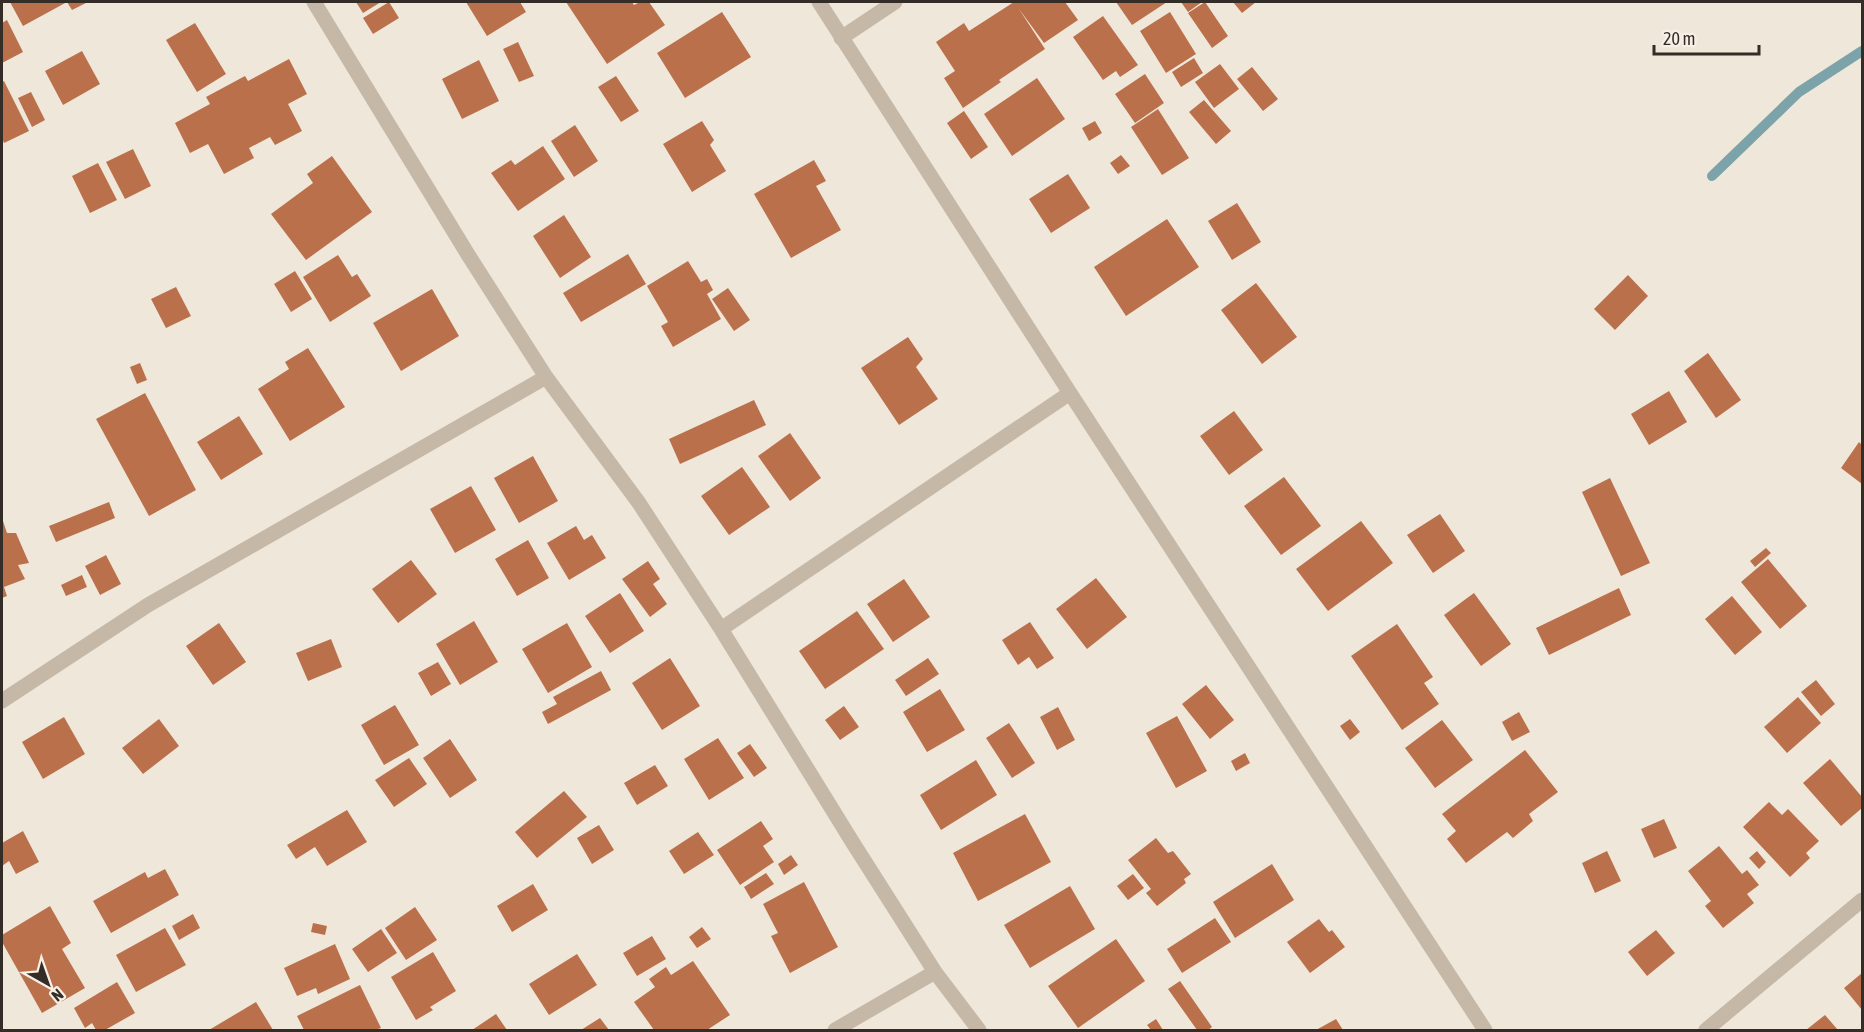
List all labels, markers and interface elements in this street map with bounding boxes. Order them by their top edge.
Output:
scale bar [1654,18,1759,56]
text: 20 m [1663,28,1695,49]
north arrow [18,954,78,1014]
text: N [48,986,67,1005]

